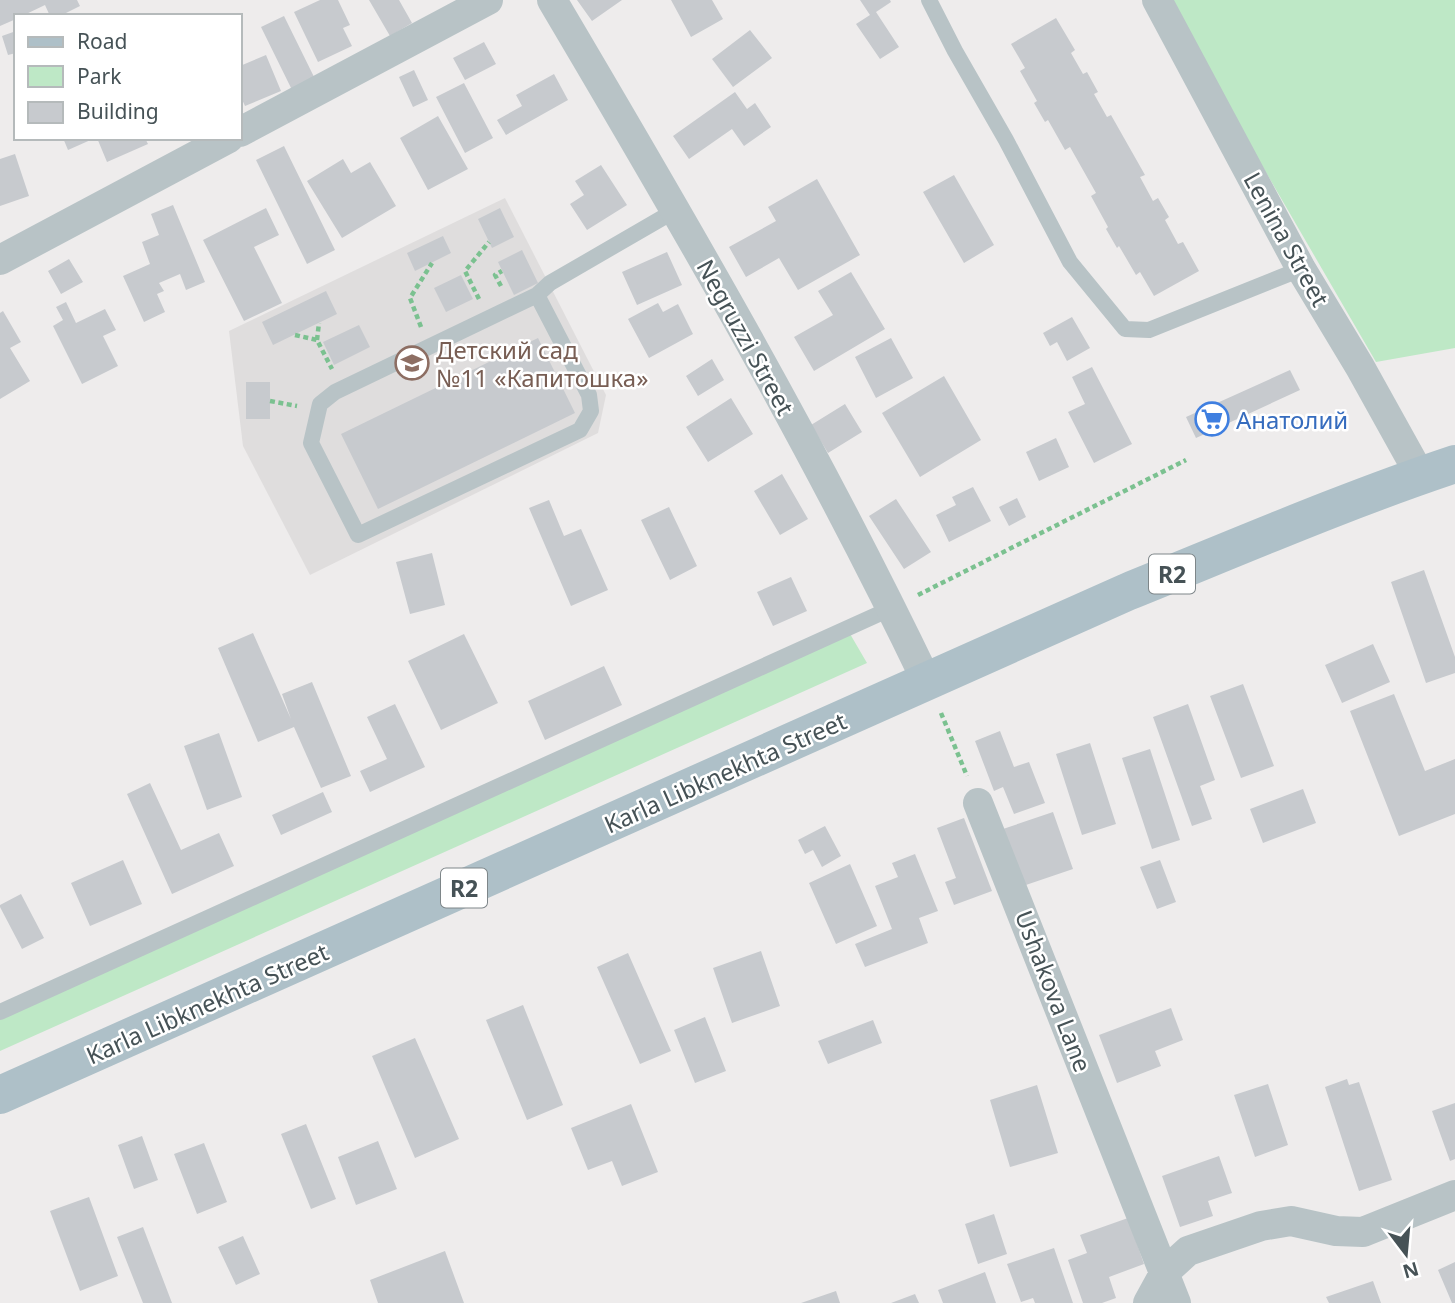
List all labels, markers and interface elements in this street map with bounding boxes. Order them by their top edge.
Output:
legend [14,14,242,140]
text: Road [77,27,127,55]
text: Park [77,62,122,90]
text: Building [77,97,159,125]
street label: Lenina Street [1237,166,1338,312]
street label: Negruzzi Street [690,253,803,421]
place label: Детский сад №11 «Капитошка» [436,333,648,394]
school or university icon: Детский сад №11 «Капитошка» [393,344,431,382]
supermarket icon: Анатолий [1193,400,1231,438]
place label: Анатолий [1236,403,1348,436]
road number: R2 [1149,554,1195,594]
street label: Karla Libknekhta Street [599,704,852,840]
road number: R2 [441,868,487,908]
street label: Ushakova Lane [1008,905,1100,1077]
street label: Karla Libknekhta Street [81,935,334,1071]
north arrow [1371,1219,1441,1289]
text: N [1400,1256,1422,1285]

